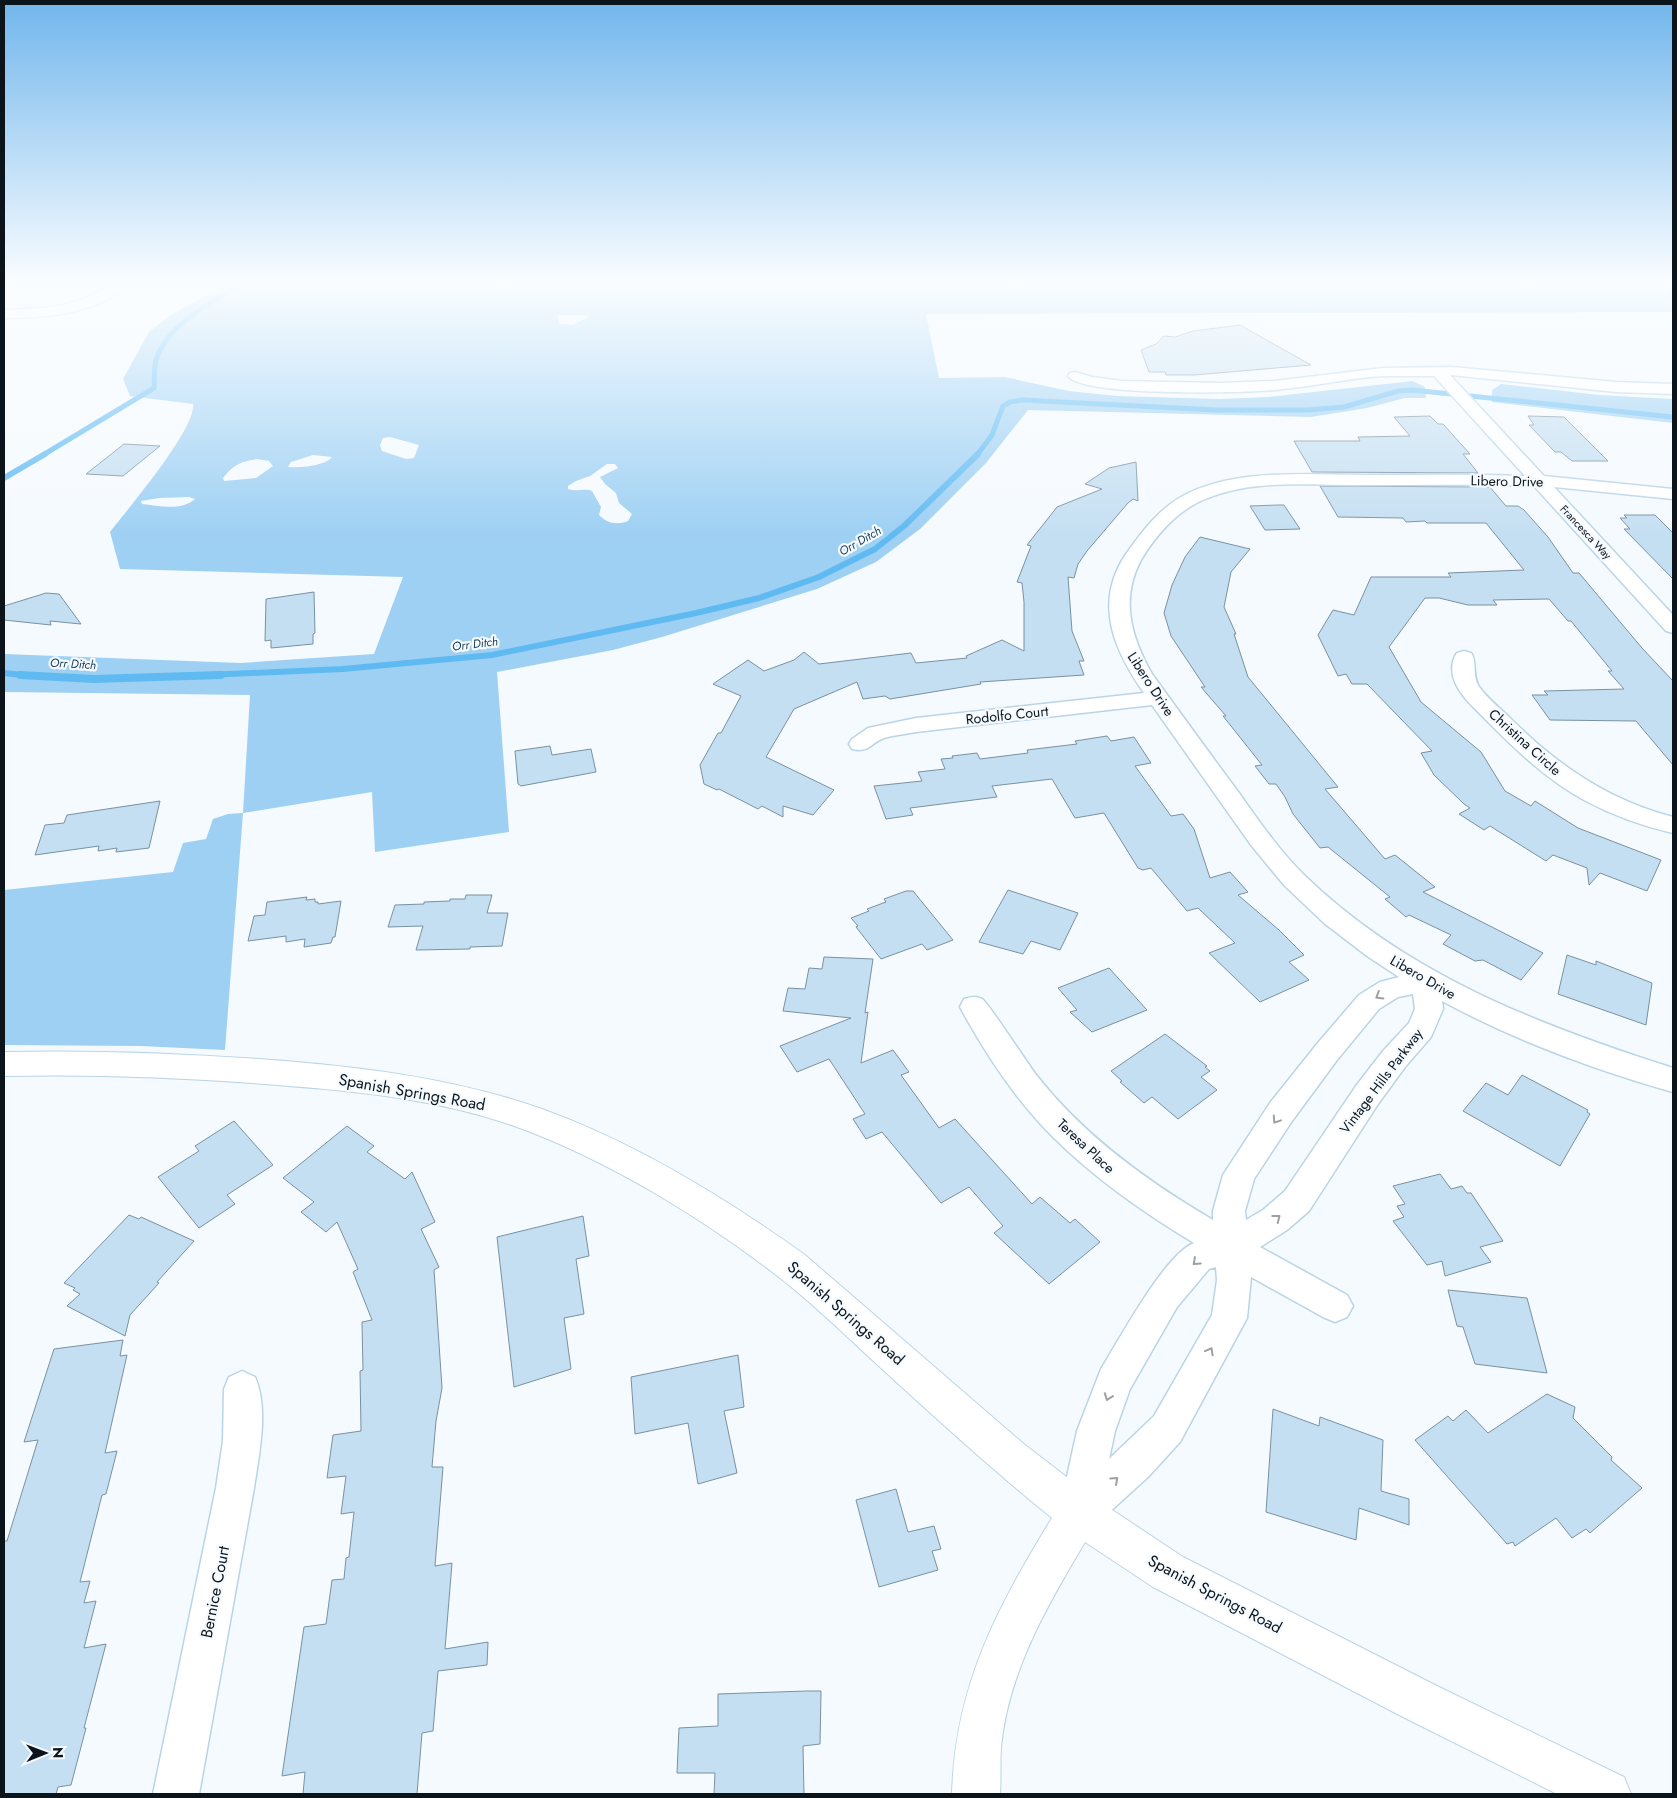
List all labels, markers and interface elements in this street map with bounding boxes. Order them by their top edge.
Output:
street label: Libero Drive [1470,470,1544,492]
street label: Francesca Way [1557,501,1616,563]
water label: Orr Ditch [835,522,885,560]
water label: Orr Ditch [451,632,499,656]
street label: Libero Drive [1123,648,1179,720]
water label: Orr Ditch [49,654,97,674]
street label: Rodolfo Court [965,701,1050,729]
street label: Christina Circle [1484,704,1566,780]
street label: Libero Drive [1387,950,1459,1004]
one-way arrow [1376,989,1385,999]
street label: Vintage Hills Parkway [1335,1024,1428,1138]
street label: Spanish Springs Road [337,1068,487,1116]
street label: Teresa Place [1053,1114,1119,1178]
one-way arrow [1273,1114,1282,1124]
one-way arrow [1271,1215,1281,1224]
street label: Spanish Springs Road [782,1256,910,1370]
one-way arrow [1192,1256,1201,1265]
one-way arrow [1204,1347,1214,1356]
one-way arrow [1104,1392,1114,1401]
one-way arrow [1110,1477,1119,1486]
street label: Bernice Court [195,1544,235,1640]
street label: Spanish Springs Road [1144,1549,1286,1639]
north arrow [20,1728,70,1778]
text: N [48,1747,68,1759]

